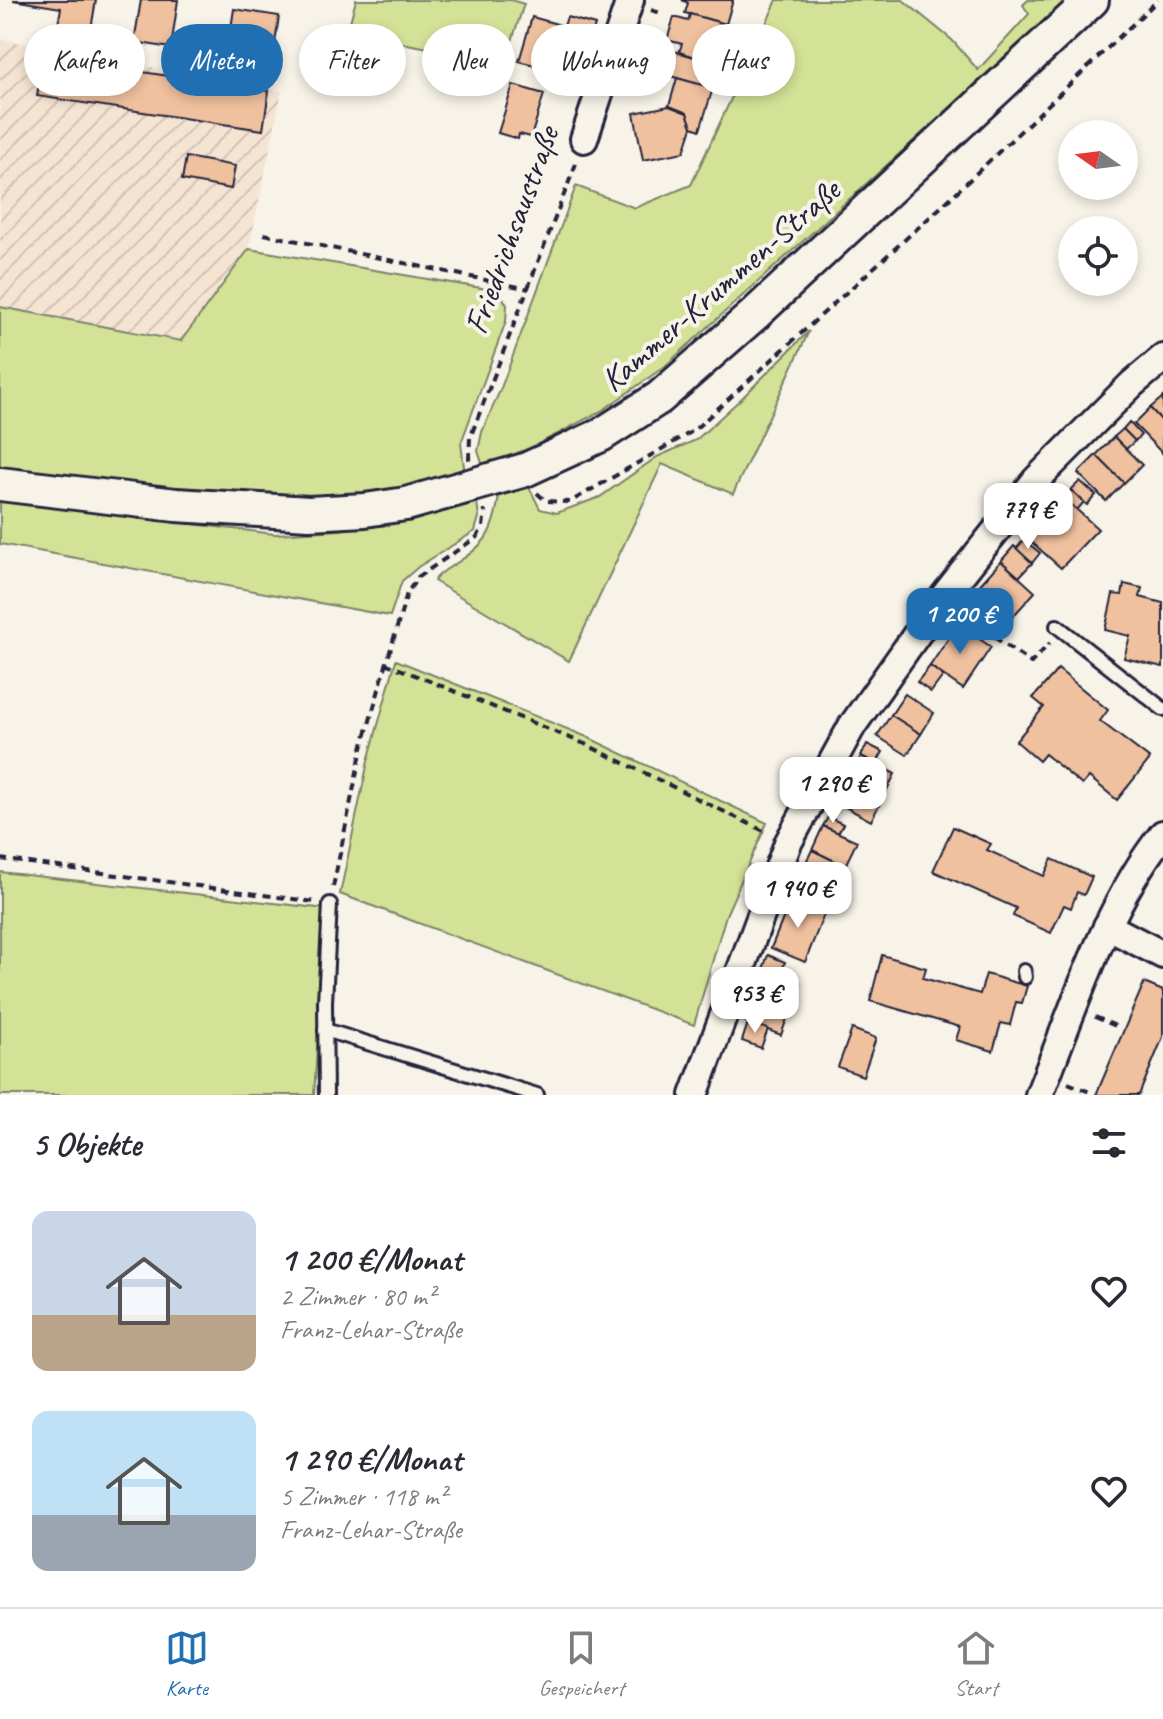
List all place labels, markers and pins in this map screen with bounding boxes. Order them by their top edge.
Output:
pin: 779 € [972,483,1084,551]
pin: 1 200 € [886,588,1034,656]
pin: 1 290 € [759,757,907,825]
pin: 1 940 € [724,862,872,930]
pin: 953 € [699,967,811,1035]

